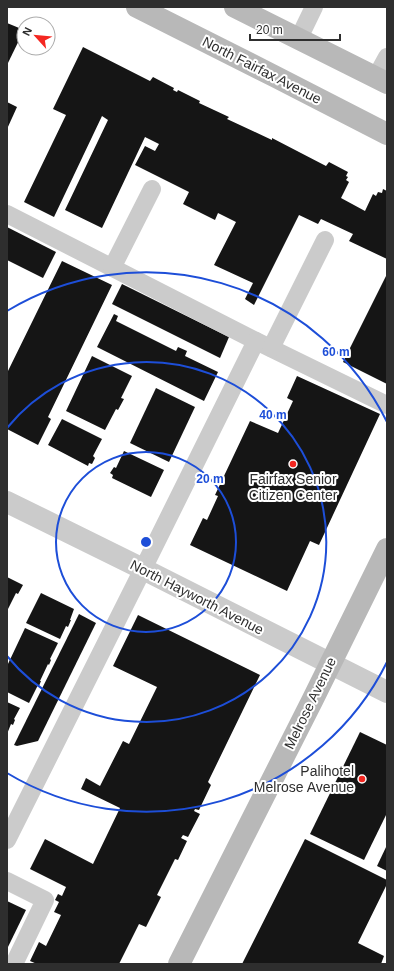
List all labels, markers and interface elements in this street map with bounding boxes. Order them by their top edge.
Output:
north arrow [16,16,56,56]
scale bar [250,16,340,42]
text: 20 m [256,23,283,37]
text: N [20,25,34,38]
street label: North Fairfax Avenue [200,33,324,107]
text: 60 m [322,345,350,359]
text: 40 m [259,408,287,422]
marker: Fairfax Senior Citizen Center [288,459,298,469]
place label: Fairfax Senior Citizen Center [249,471,338,503]
text: 20 m [196,472,224,486]
centre of rings [139,535,153,549]
street label: North Hayworth Avenue [128,556,267,638]
street label: Melrose Avenue [281,654,339,752]
place label: Palihotel Melrose Avenue [254,763,354,795]
marker: Palihotel Melrose Avenue [357,774,367,784]

